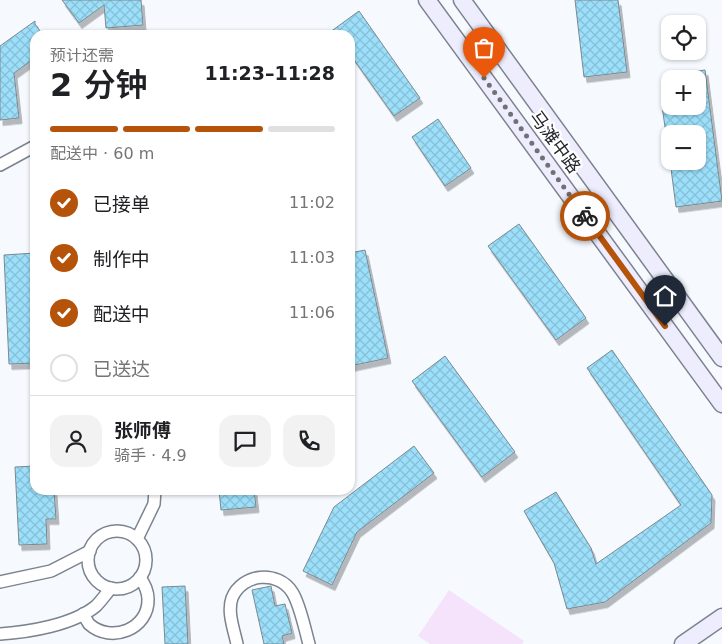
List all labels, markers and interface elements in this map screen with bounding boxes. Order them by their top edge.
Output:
map controls [661,15,706,170]
button: locate [661,15,706,60]
pin [463,27,505,78]
icon: bag [470,34,498,62]
text: 预计还需 [50,46,114,65]
text: 11:23–11:28 [205,62,335,84]
text: 2 分钟 [50,66,147,104]
button: + [661,70,706,115]
street label: 马滩中路 [526,106,585,177]
button: − [661,125,706,170]
text: 配送中 · 60 m [50,144,154,163]
icon: check [50,189,78,217]
courier [560,191,610,241]
text: 已接单 [93,193,150,215]
text: 11:02 [289,193,335,212]
icon: bike [571,202,599,230]
icon: check [50,244,78,272]
text: 制作中 [93,248,150,270]
text: 11:03 [289,248,335,267]
pin [644,275,686,326]
icon: home [651,282,679,310]
icon: check [50,299,78,327]
text: 配送中 [93,303,150,325]
text: 11:06 [289,303,335,322]
text: 已送达 [93,358,150,380]
button: person [50,415,102,467]
button: chat [219,415,271,467]
button: phone [283,415,335,467]
text: 张师傅 [114,419,171,441]
text: 骑手 · 4.9 [114,446,187,465]

